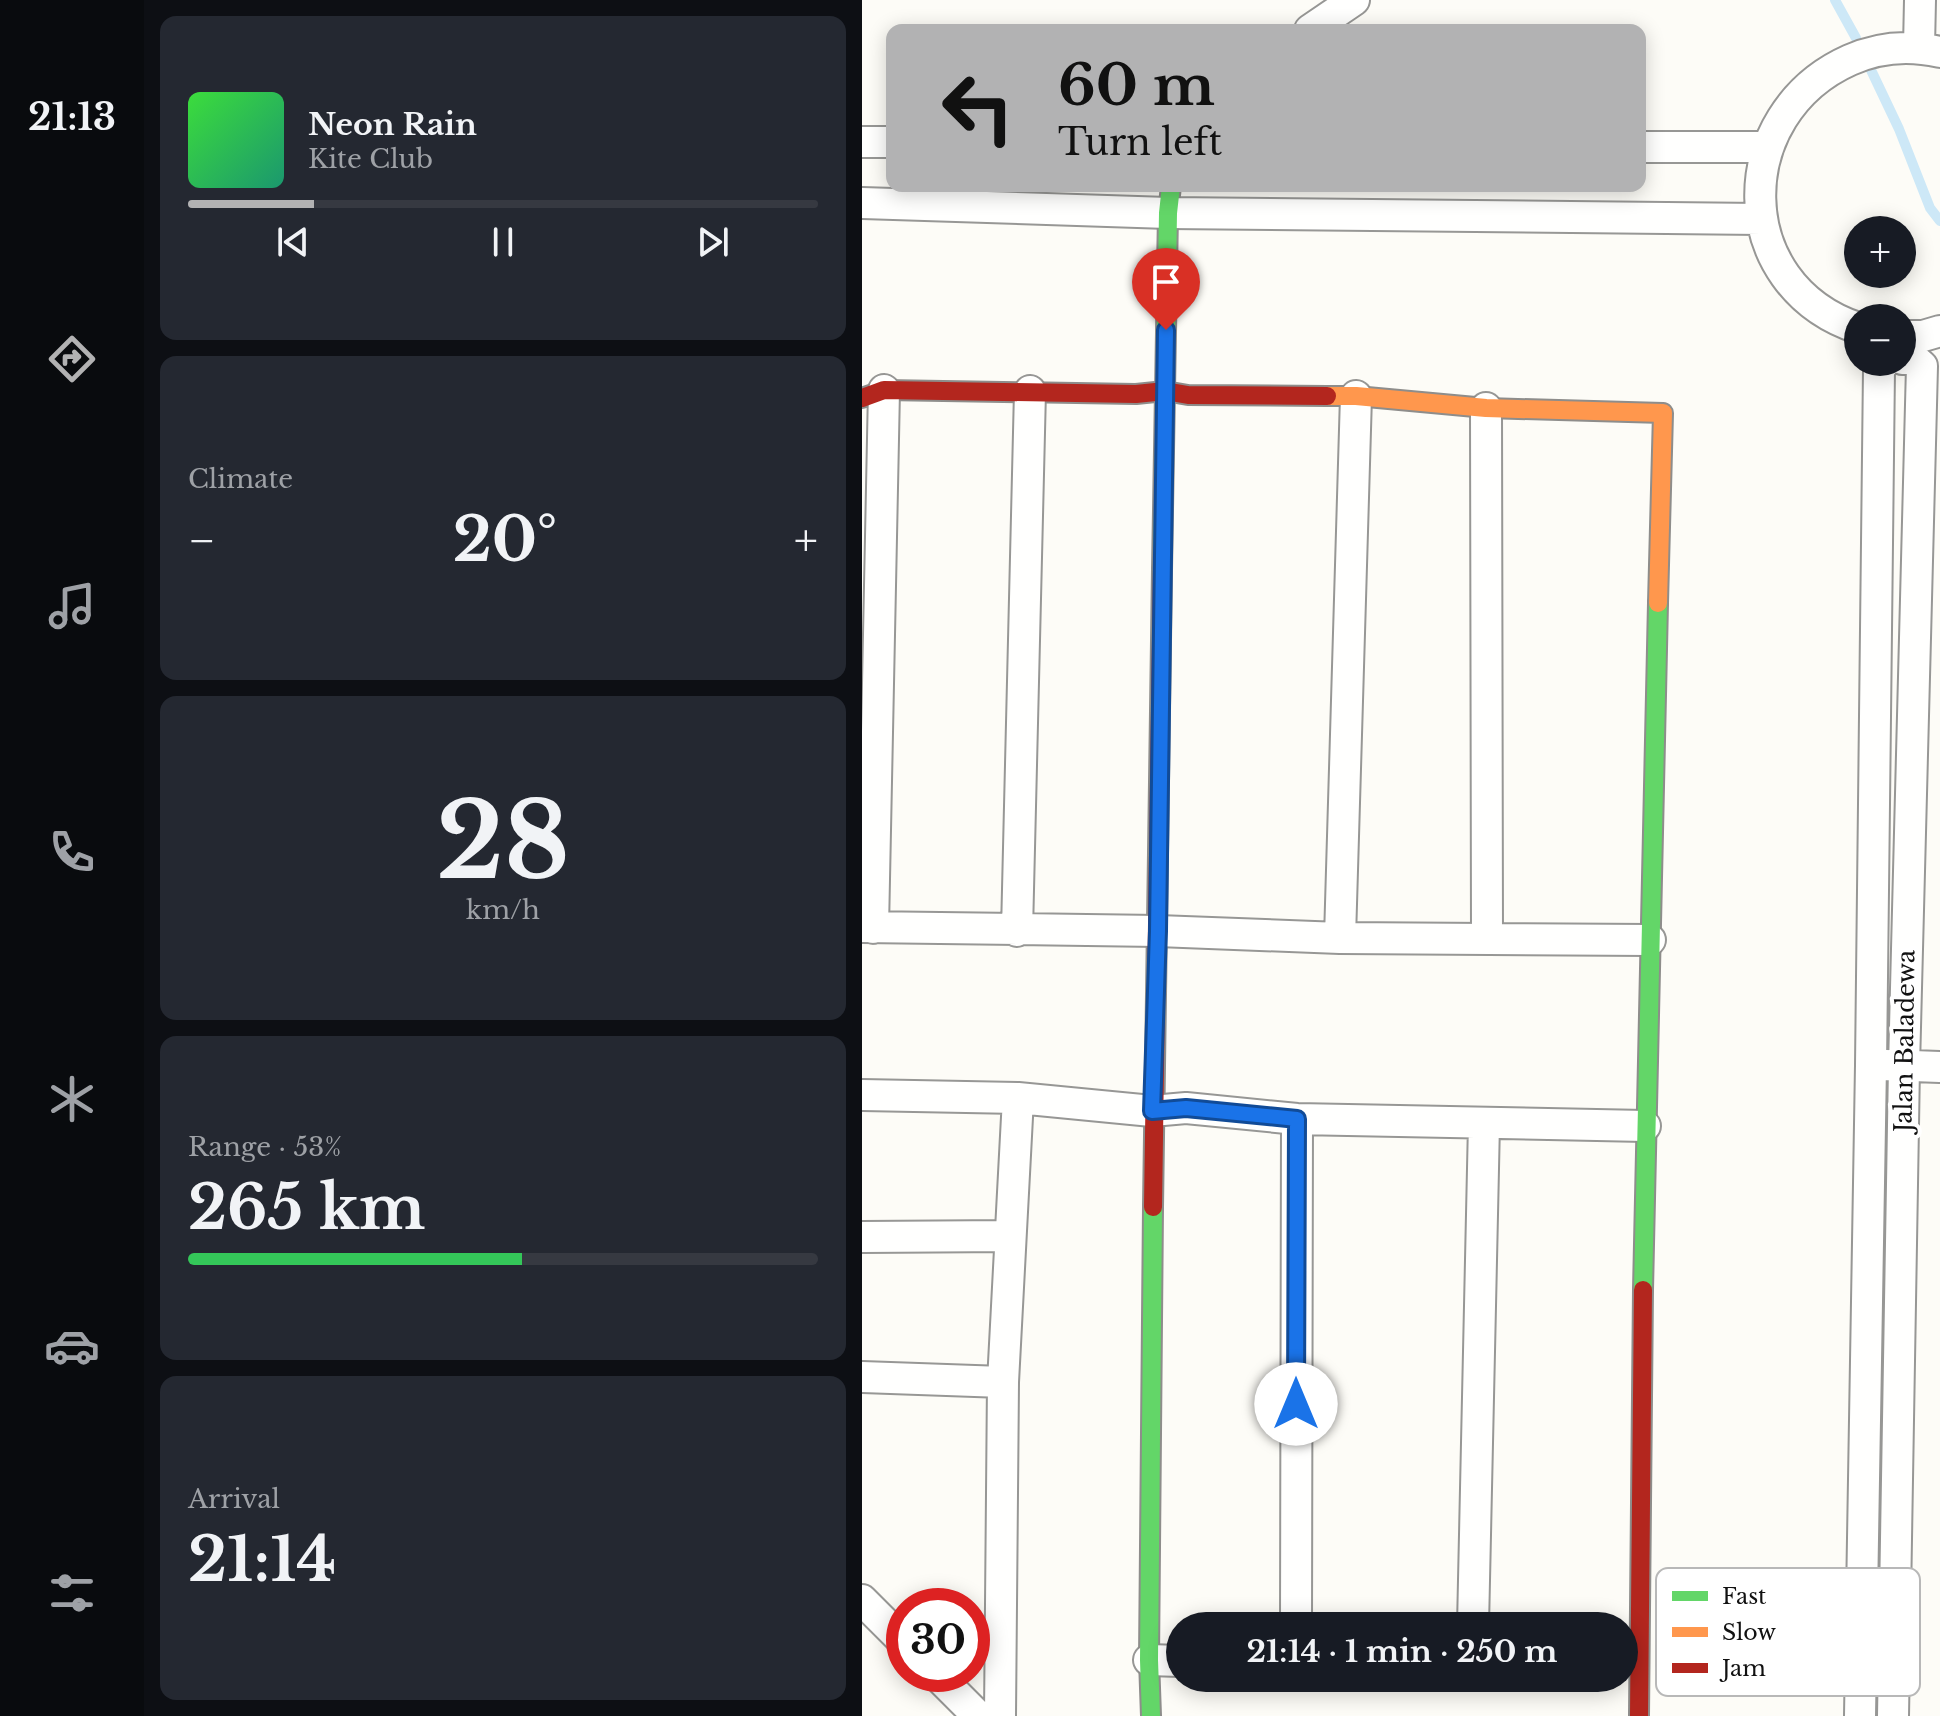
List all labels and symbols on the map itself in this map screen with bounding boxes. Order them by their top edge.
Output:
pin [1132,248,1200,330]
street label: Jalan Baladewa [1888,949,1921,1135]
position arrow [1254,1362,1338,1446]
legend [1656,1568,1920,1696]
text: Fast [1722,1583,1767,1610]
speed limit sign: 30 [886,1588,990,1692]
text: Slow [1722,1619,1776,1646]
text: Jam [1719,1655,1766,1682]

